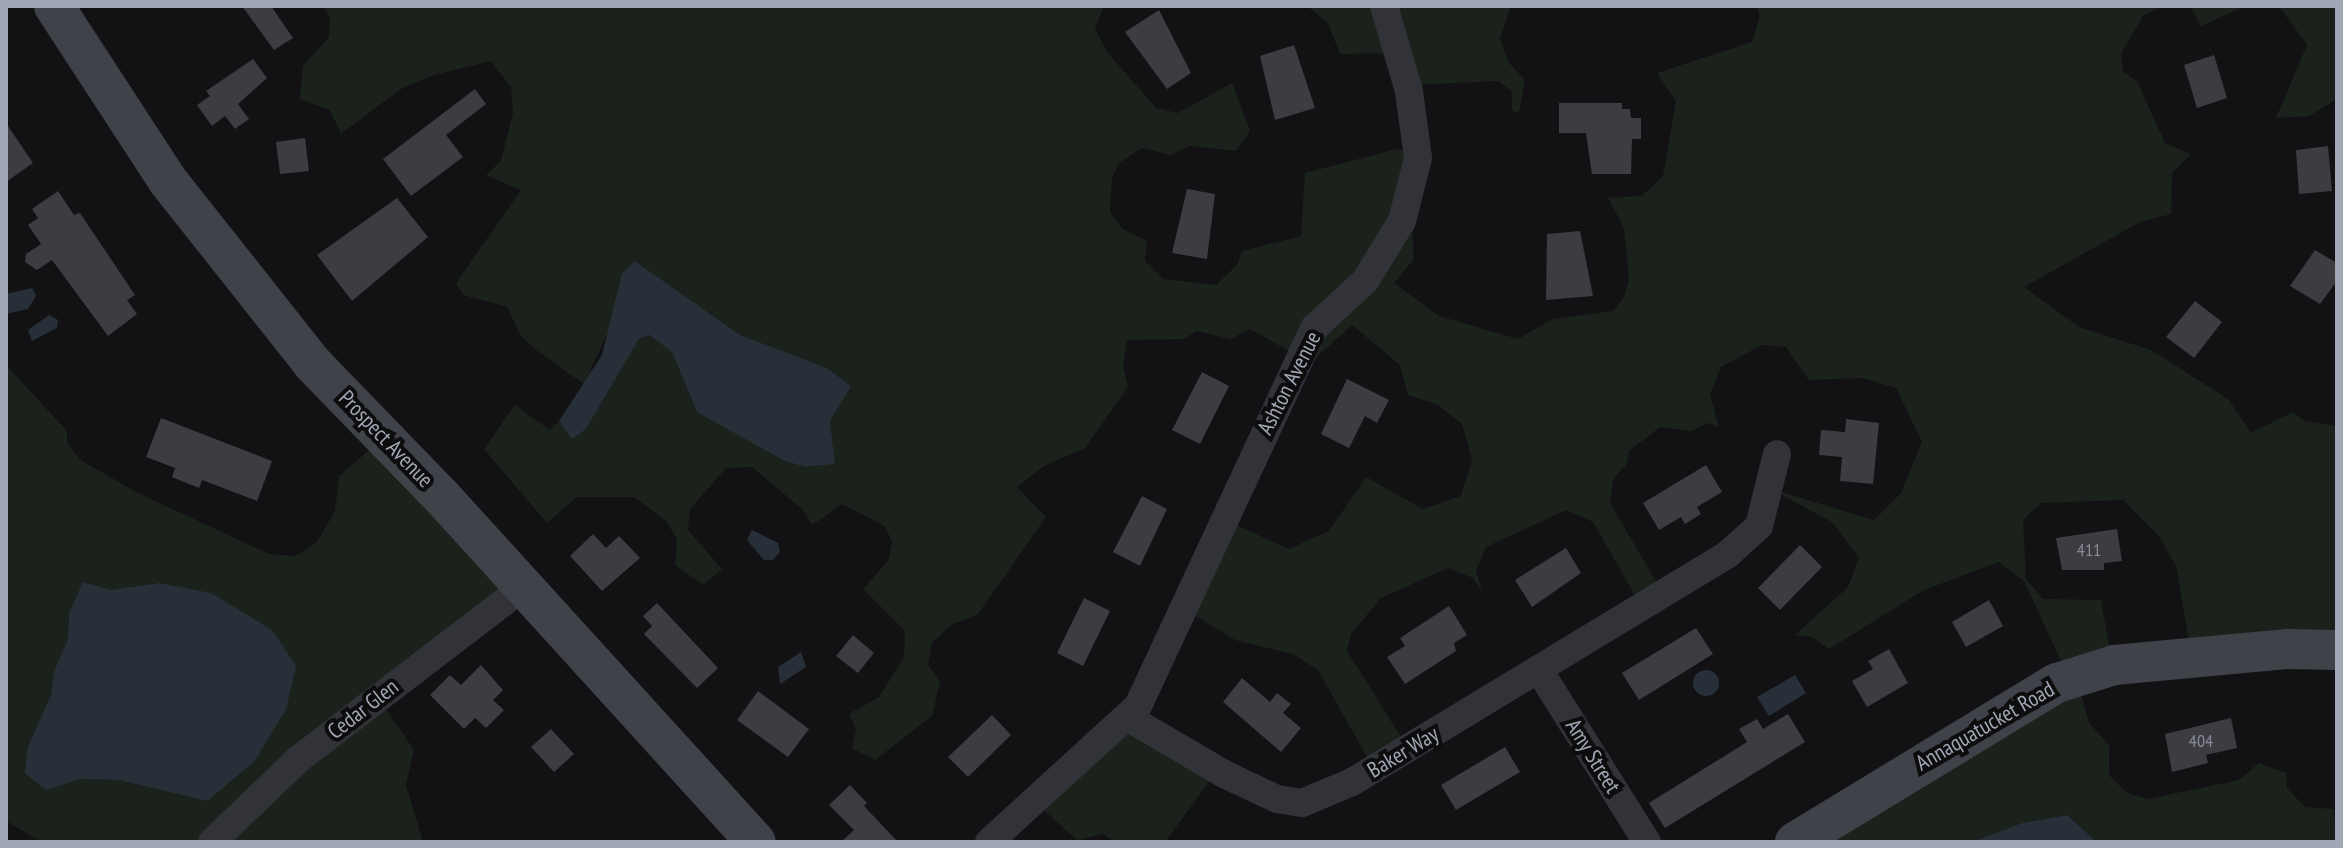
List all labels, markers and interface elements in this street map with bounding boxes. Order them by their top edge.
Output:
street label: Ashton Avenue [1252,327,1326,439]
street label: Prospect Avenue [333,385,439,493]
house number: 411 [2077,539,2101,561]
street label: Cedar Glen [322,673,404,745]
street label: Annaquatucket Road [1911,676,2059,776]
street label: Amy Street [1560,714,1626,798]
street label: Baker Way [1363,721,1443,783]
house number: 404 [2189,730,2213,752]

